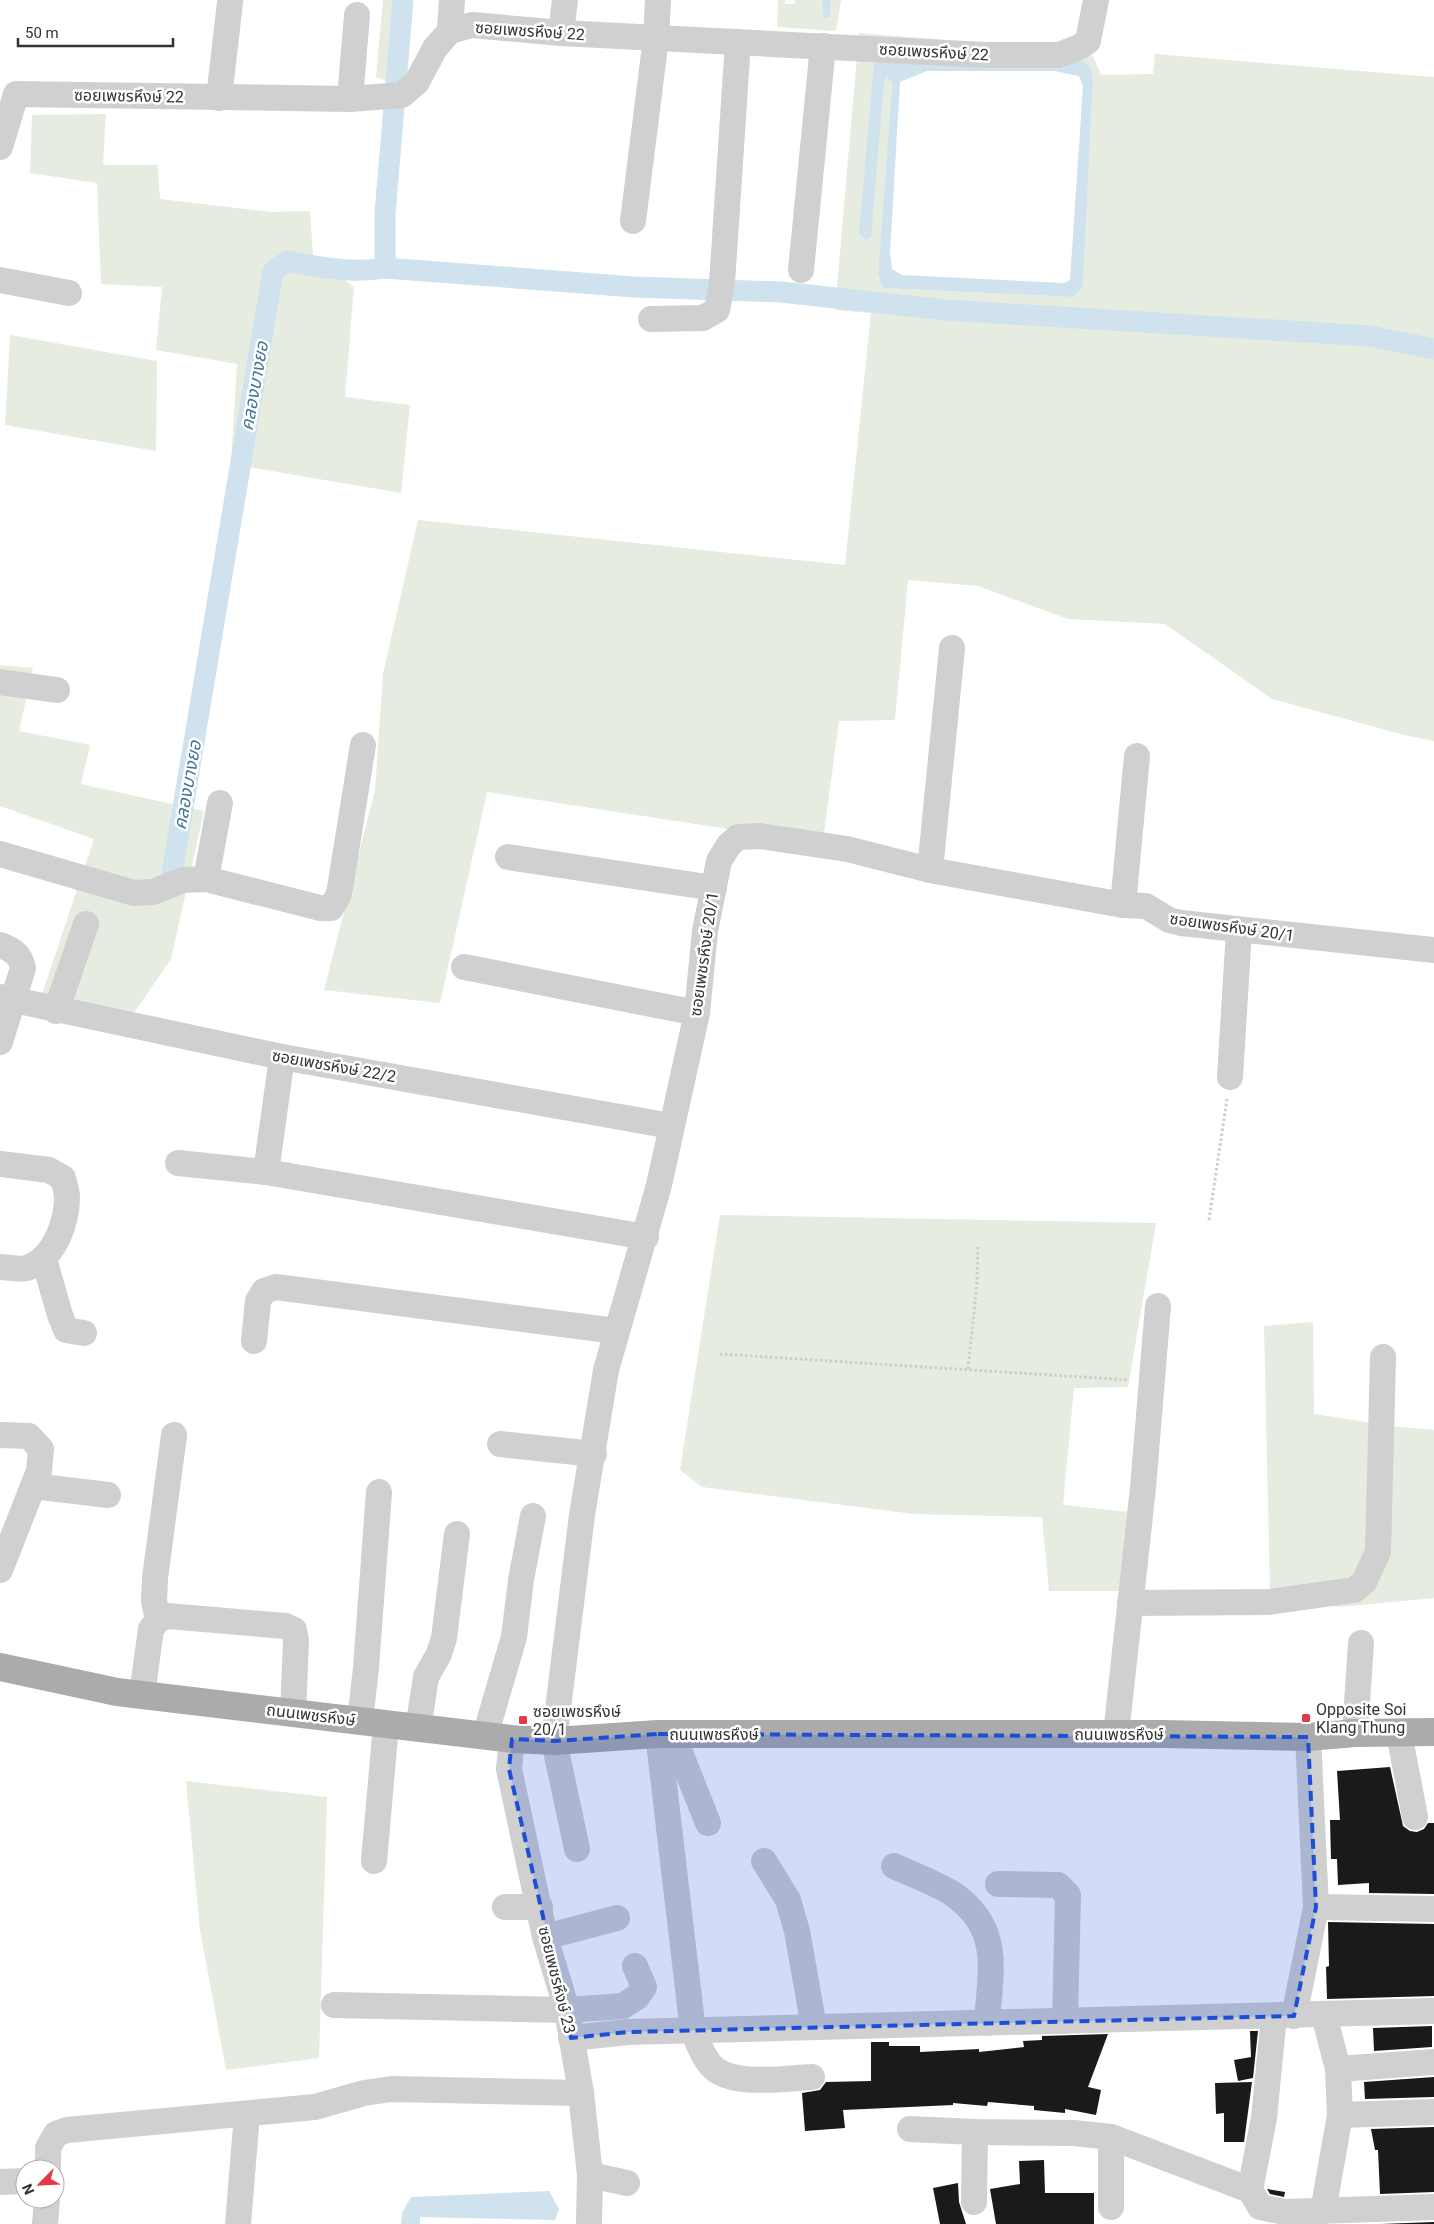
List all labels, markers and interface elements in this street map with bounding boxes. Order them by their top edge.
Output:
scale bar [18,15,172,47]
street label: ซอยเพชรหึงษ์ 22 [475,18,585,44]
text: 50 m [25,24,59,42]
street label: ซอยเพชรหึงษ์ 22 [879,40,989,64]
street label: ซอยเพชรหึงษ์ 22 [74,86,184,106]
water label: คลองบางยอ [236,339,272,432]
water label: คลองบางยอ [169,738,205,831]
street label: ซอยเพชรหึงษ์ 20/1 [686,891,722,1017]
street label: ซอยเพชรหึงษ์ 20/1 [1169,909,1295,945]
street label: ซอยเพชรหึงษ์ 22/2 [271,1046,397,1086]
street label: ถนนเพชรหึงษ์ [265,1700,357,1730]
place label: Opposite Soi Klang Thung [1316,1700,1406,1737]
place label: ซอยเพชรหึงษ์ 20/1 [533,1702,621,1739]
marker: Opposite Soi Klang Thung [1300,1712,1312,1724]
marker: ซอยเพชรหึงษ์ 20/1 [517,1714,529,1726]
street label: ถนนเพชรหึงษ์ [669,1725,759,1744]
street label: ถนนเพชรหึงษ์ [1074,1725,1164,1744]
street label: ซอยเพชรหึงษ์ 23 [534,1924,580,2036]
north arrow [15,2159,65,2209]
text: N [19,2182,37,2197]

